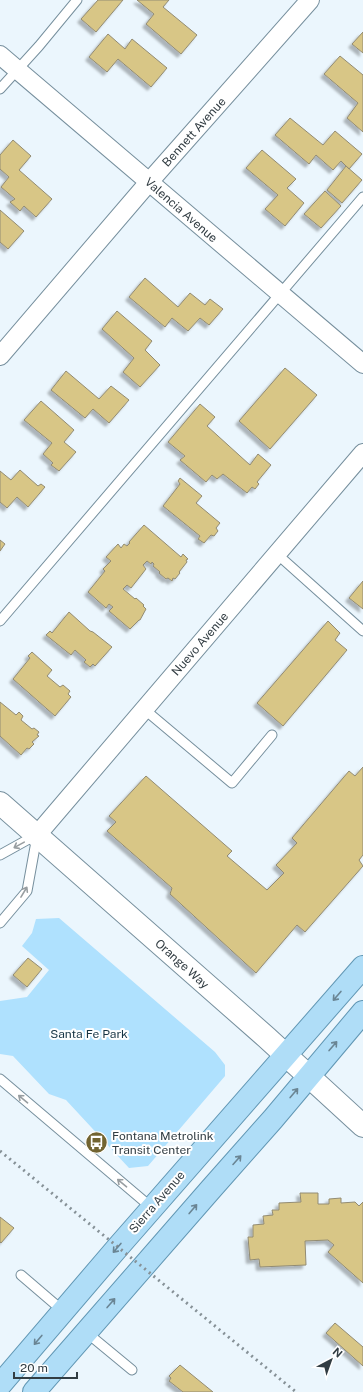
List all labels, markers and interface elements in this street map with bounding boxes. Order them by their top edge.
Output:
street label: Bennett Avenue [159,94,229,169]
street label: Valencia Avenue [142,175,220,245]
street label: Nuevo Avenue [169,609,231,679]
one-way arrow [13,842,25,849]
one-way arrow [19,887,28,898]
street label: Orange Way [152,936,212,992]
one-way arrow [333,991,342,1001]
park label: Santa Fe Park [50,1027,128,1041]
one-way arrow [329,1041,338,1052]
one-way arrow [289,1088,298,1099]
one-way arrow [18,1094,29,1103]
place label: Fontana Metrolink Transit Center [112,1129,214,1157]
bus stop icon: Fontana Metrolink Transit Center [83,1130,109,1156]
one-way arrow [232,1154,241,1165]
street label: Sierra Avenue [126,1168,188,1236]
one-way arrow [117,1179,128,1188]
one-way arrow [189,1204,198,1214]
one-way arrow [113,1243,122,1253]
one-way arrow [107,1298,116,1308]
one-way arrow [34,1335,43,1346]
north arrow [311,1340,351,1380]
text: N [330,1345,345,1360]
scale bar [14,1354,77,1380]
text: 20 m [20,1361,48,1375]

